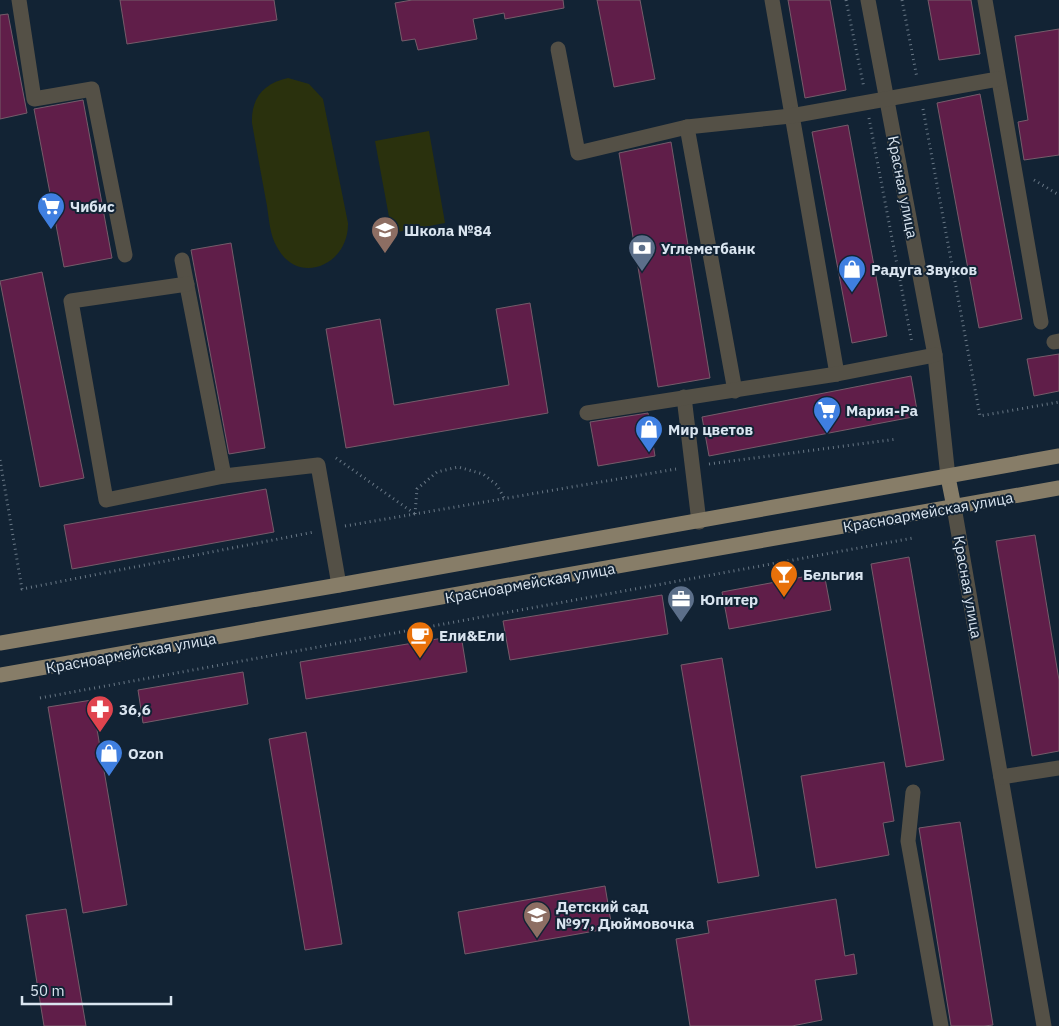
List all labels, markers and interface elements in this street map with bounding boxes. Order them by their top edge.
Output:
street label: Красная улица [884,134,922,240]
supermarket icon: Чибис [36,191,66,230]
place label: Чибис [70,197,115,216]
school or university icon: Школа №84 [370,215,400,254]
place label: Школа №84 [404,221,492,240]
bank icon: Углеметбанк [627,233,657,272]
place label: Углеметбанк [661,239,755,258]
shop icon: Радуга Звуков [837,254,867,293]
place label: Радуга Звуков [871,260,977,279]
supermarket icon: Мария-Ра [812,395,842,434]
place label: Мария-Ра [846,401,919,420]
shop icon: Мир цветов [634,414,664,453]
place label: Мир цветов [668,420,753,439]
street label: Красноармейская улица [841,488,1015,536]
street label: Красная улица [950,534,986,640]
street label: Красноармейская улица [443,559,617,607]
bar icon: Бельгия [769,559,799,598]
place label: Бельгия [803,565,863,584]
office icon: Юпитер [666,584,696,623]
place label: Юпитер [700,590,758,609]
cafe icon: Ели&Ели [405,620,435,659]
place label: Ели&Ели [439,626,505,645]
street label: Красноармейская улица [44,629,218,677]
pharmacy icon: 36,6 [85,694,115,733]
place label: 36,6 [119,700,151,719]
shop icon: Ozon [94,738,124,777]
place label: Ozon [128,744,164,763]
place label: Детский сад №97, Дюймовочка [556,897,695,933]
school or university icon: Детский сад №97, Дюймовочка [522,900,552,939]
scale bar [22,974,171,1006]
text: 50 m [30,981,65,1000]

